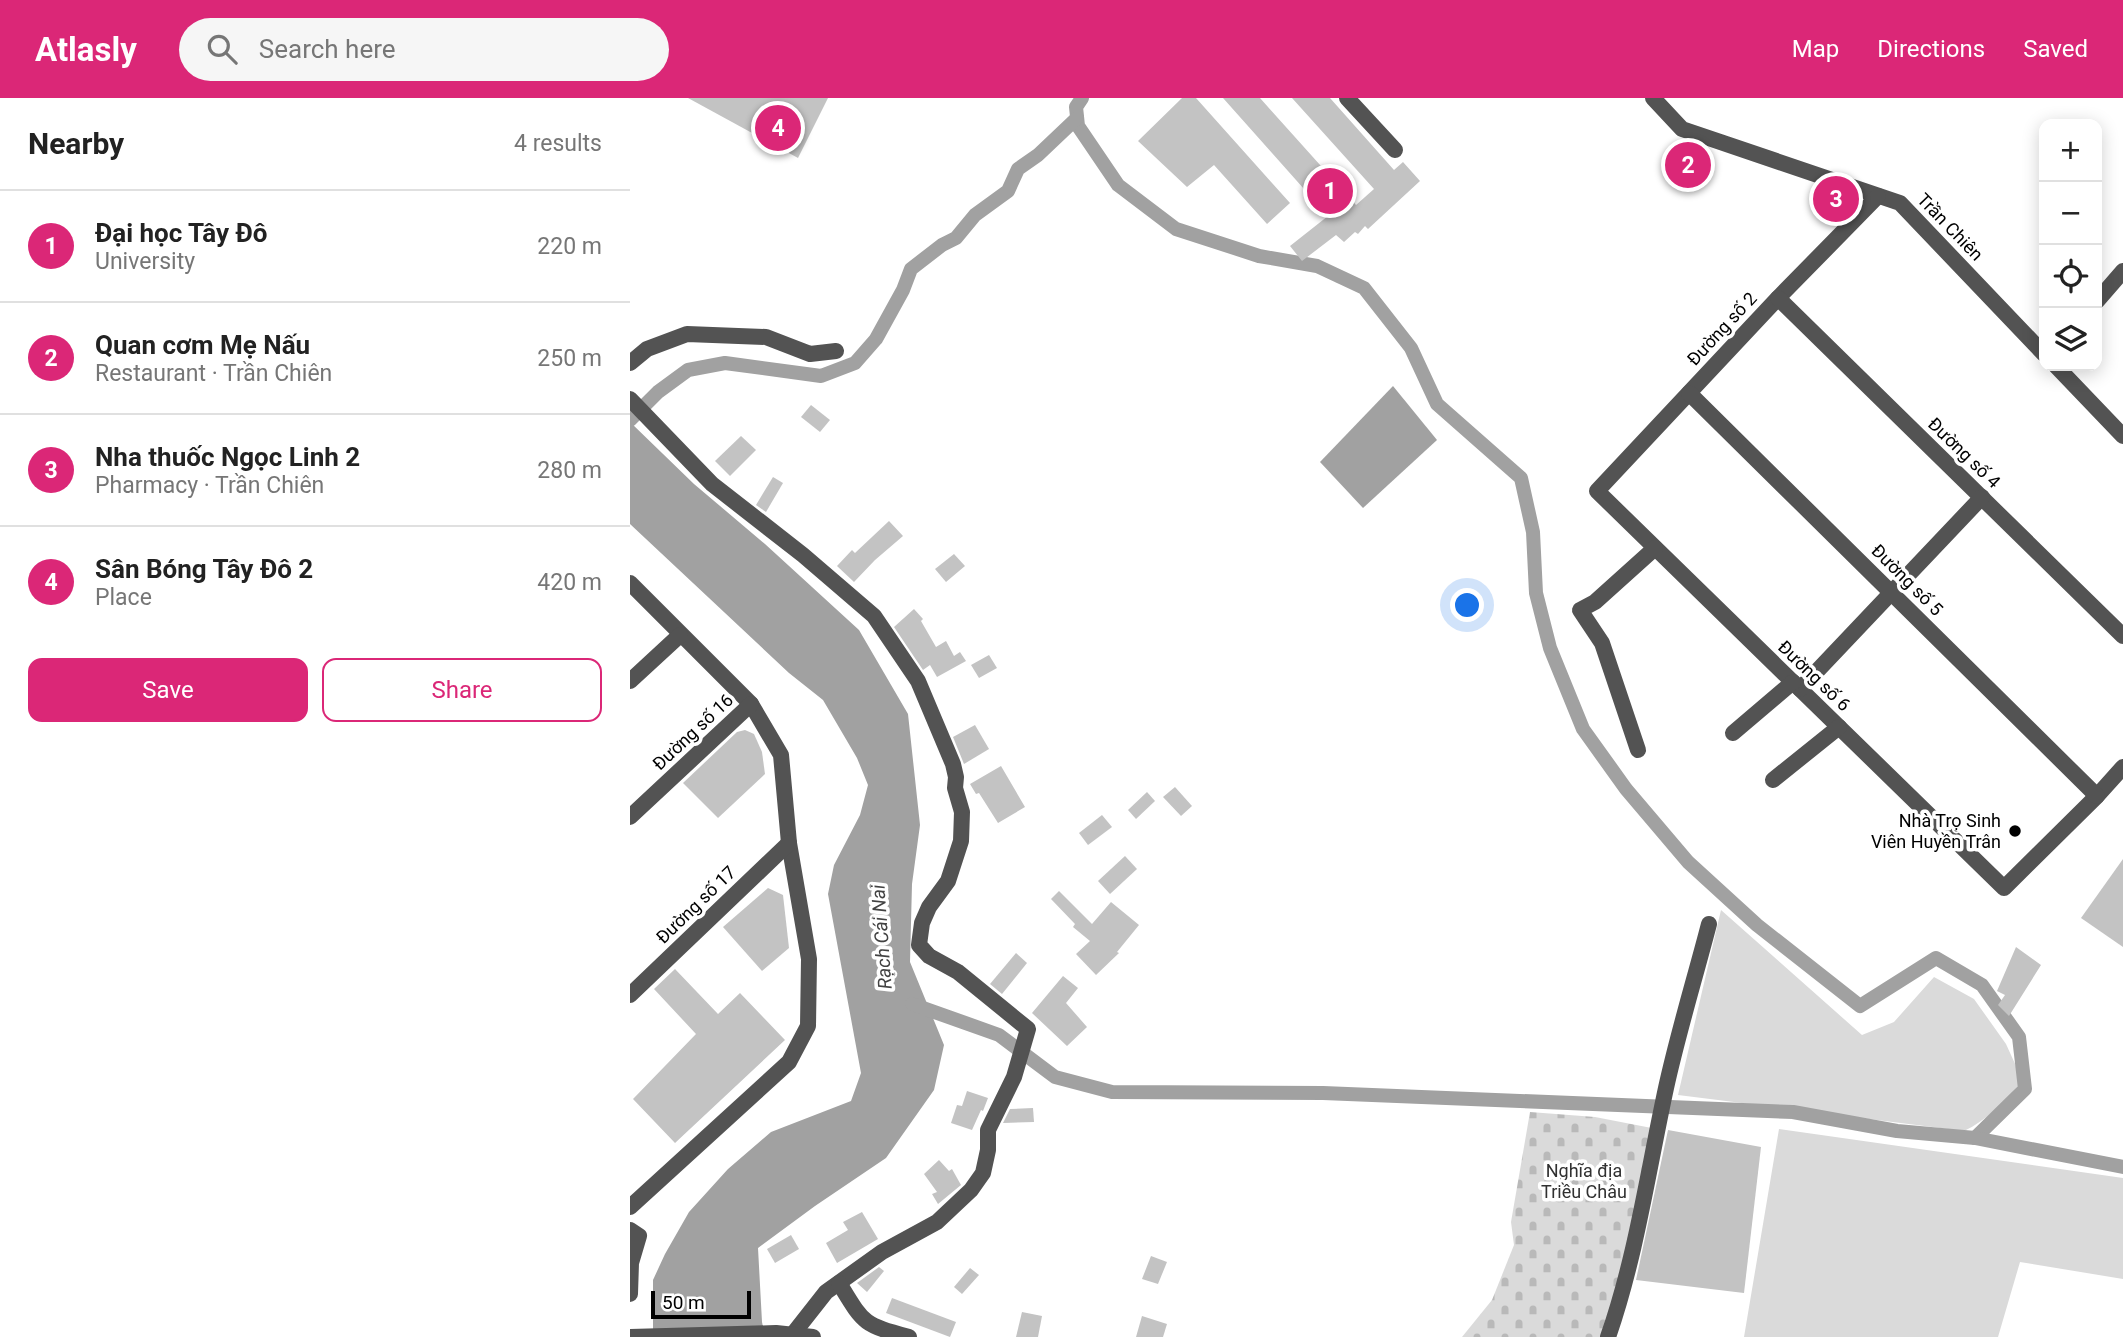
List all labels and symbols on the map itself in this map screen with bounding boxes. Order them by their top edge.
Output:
pin: 4 [755,102,801,154]
pin: 2 [1665,139,1711,191]
pin: 1 [1307,165,1353,217]
pin: 3 [1813,173,1859,225]
street label: Trần Chiên [1913,189,1988,265]
street label: Đường số 2 [1683,288,1761,370]
street label: Đường số 4 [1924,413,2005,492]
street label: Đường số 5 [1867,540,1947,620]
your location [1450,588,1484,622]
street label: Đường số 6 [1774,636,1855,715]
street label: Đường số 16 [648,689,737,774]
place label: Nhà Trọ Sinh Viên Huyền Trân [1871,810,2001,852]
marker: Nhà Trọ Sinh Viên Huyền Trân [2007,823,2023,839]
street label: Đường số 17 [652,862,740,948]
water label: Rạch Cái Nai [866,883,897,990]
park label: Nghĩa địa Triều Châu [1541,1160,1627,1202]
scale bar [651,1288,751,1320]

